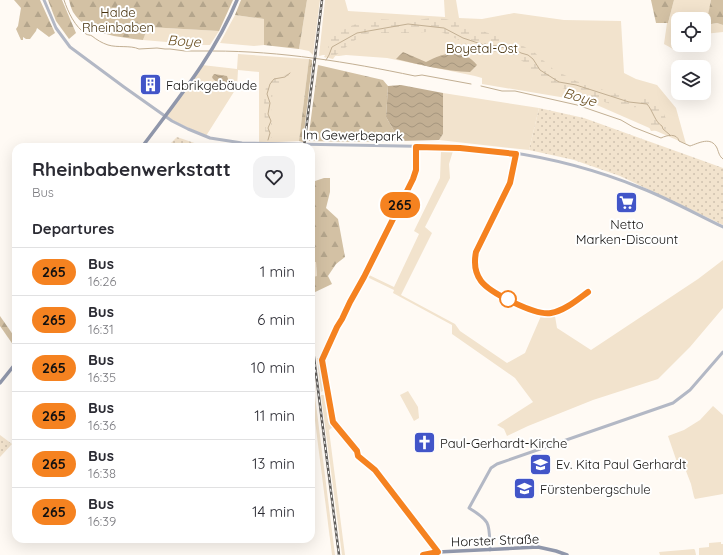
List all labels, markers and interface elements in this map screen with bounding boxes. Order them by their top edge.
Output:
park label: Halde Rheinbaben [82,4,154,35]
map controls [671,12,711,100]
button: locate [671,12,711,52]
water label: Boye [167,31,202,51]
park label: Boyetal-Ost [446,40,518,56]
button: layers [671,60,711,100]
building icon: Fabrikgebäude [137,72,163,98]
place label: Fabrikgebäude [166,77,257,93]
water label: Boye [561,84,600,111]
street label: Im Gewerbepark [303,126,403,144]
button: heart [253,156,295,198]
text: Rheinbabenwerkstatt [32,157,231,181]
text: Bus [32,184,54,200]
supermarket icon: Netto Marken-Discount [614,189,640,215]
line badge: 265 [377,192,423,218]
text: 265 [388,196,412,214]
place label: Netto Marken-Discount [576,216,678,247]
text: Departures [32,219,114,238]
text: Bus [88,254,114,273]
text: 1 min [260,262,295,281]
text: 265 [42,263,66,281]
text: 16:26 [88,273,116,289]
unlabelled marker [499,290,517,308]
text: Bus [88,302,114,321]
text: 6 min [257,310,295,329]
text: 265 [42,311,66,329]
text: 16:31 [88,321,114,337]
text: Bus [88,350,114,369]
text: 10 min [251,358,295,377]
text: 265 [42,359,66,377]
text: 16:35 [88,369,116,385]
text: Bus [88,398,114,417]
text: 11 min [254,406,295,425]
text: 265 [42,407,66,425]
text: 16:36 [88,417,116,433]
church icon: Paul-Gerhardt-Kirche [411,430,437,456]
place label: Paul-Gerhardt-Kirche [440,435,567,451]
text: Bus [88,446,114,465]
school or university icon: Ev. Kita Paul Gerhardt [528,451,554,477]
text: 13 min [252,454,295,473]
text: 265 [42,455,66,473]
place label: Ev. Kita Paul Gerhardt [556,456,686,472]
text: 16:38 [88,465,116,481]
school or university icon: Fürstenbergschule [512,476,538,502]
place label: Fürstenbergschule [540,481,651,497]
text: Bus [88,494,114,513]
text: 14 min [252,502,295,521]
text: 265 [42,503,66,521]
text: 16:39 [88,513,116,529]
street label: Horster Straße [451,530,539,550]

